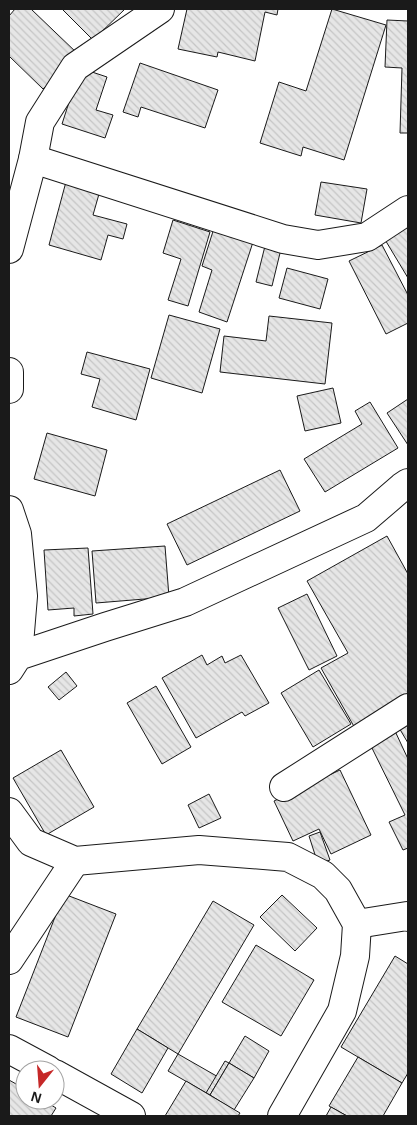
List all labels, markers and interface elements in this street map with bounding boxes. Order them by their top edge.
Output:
north arrow [15,1060,65,1110]
text: N [29,1088,43,1107]

